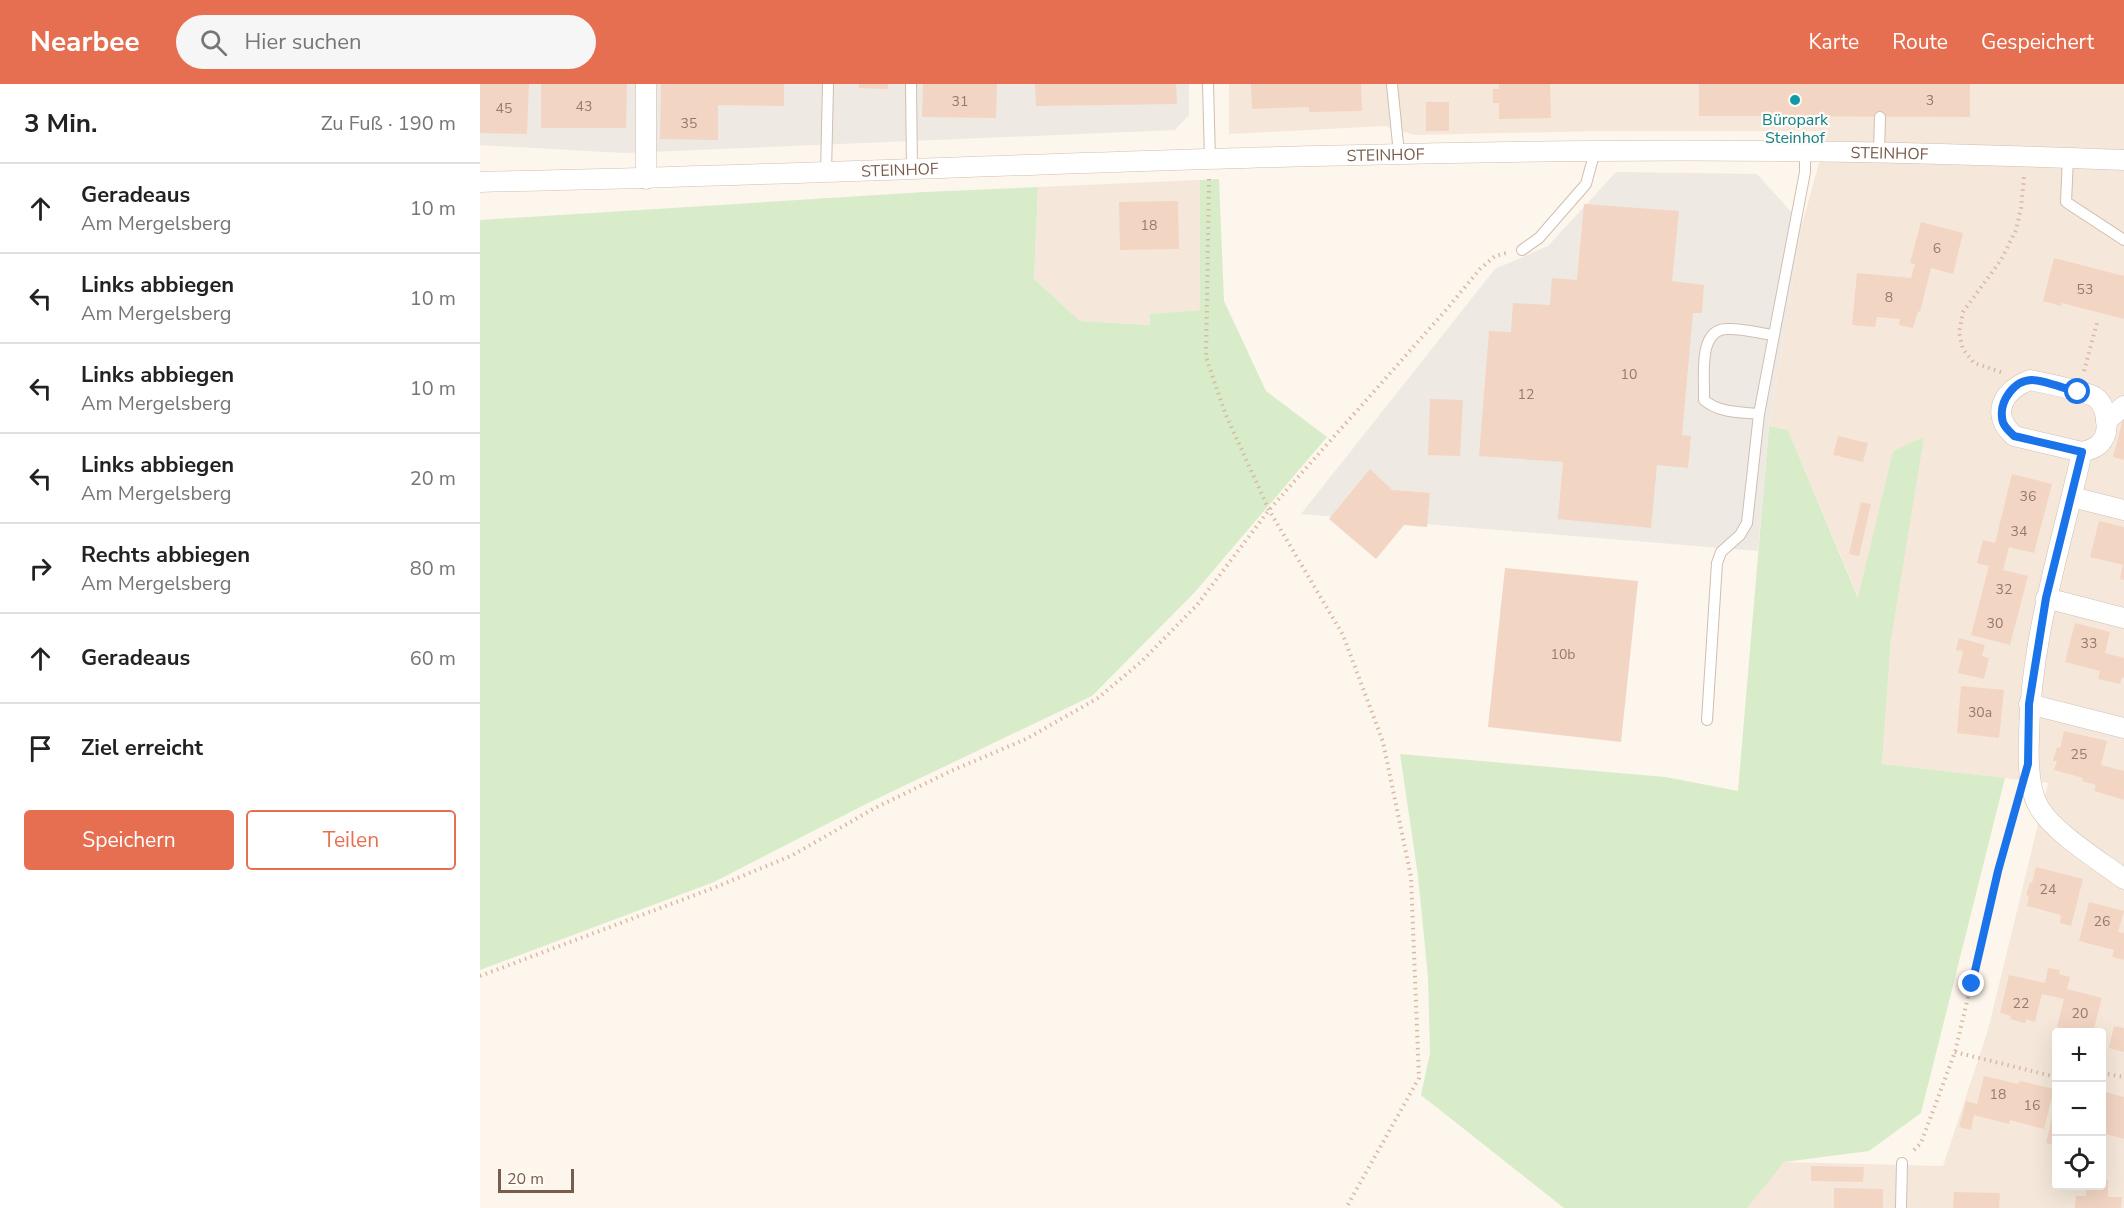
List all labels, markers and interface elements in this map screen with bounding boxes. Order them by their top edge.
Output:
search box [176,15,596,69]
text: Nearbee [30,23,140,61]
icon: search [197,26,230,59]
text: Hier suchen [245,27,361,57]
text: Karte [1809,28,1859,56]
text: Route [1892,28,1948,56]
text: Gespeichert [1981,28,2094,56]
house number: 3 [1926,91,1934,110]
house number: 31 [952,92,968,111]
marker: Büropark Steinhof [1788,93,1802,107]
house number: 43 [576,97,592,116]
house number: 45 [496,99,512,118]
text: 3 Min. [24,106,97,141]
place label: Büropark Steinhof [1762,109,1829,149]
text: Zu Fuß · 190 m [321,110,456,137]
house number: 35 [681,114,697,133]
street label: STEINHOF [1850,142,1929,166]
street label: STEINHOF [1346,143,1425,167]
street label: STEINHOF [861,158,939,183]
text: Geradeaus [81,180,190,210]
icon: ahead [24,192,57,225]
text: 10 m [410,195,456,222]
text: Am Mergelsberg [81,210,231,237]
house number: 18 [1141,216,1157,235]
house number: 6 [1933,239,1941,258]
text: Links abbiegen [81,270,234,300]
house number: 53 [2077,280,2093,299]
icon: left [24,282,57,315]
text: 10 m [410,285,456,312]
house number: 8 [1885,288,1893,307]
text: Am Mergelsberg [81,300,231,327]
text: Links abbiegen [81,360,234,390]
house number: 10 [1621,365,1637,384]
icon: left [24,372,57,405]
text: 10 m [410,375,456,402]
route start [2064,378,2090,404]
house number: 12 [1518,385,1534,404]
text: Am Mergelsberg [81,390,231,417]
text: Links abbiegen [81,450,234,480]
icon: left [24,462,57,495]
text: 20 m [410,465,456,492]
text: Am Mergelsberg [81,480,231,507]
house number: 36 [2020,487,2036,506]
house number: 34 [2011,522,2027,541]
text: Rechts abbiegen [81,540,250,570]
icon: right [24,552,57,585]
text: 80 m [410,555,456,582]
text: Am Mergelsberg [81,570,231,597]
house number: 32 [1996,580,2012,599]
house number: 30 [1987,614,2003,633]
house number: 33 [2081,634,2097,653]
icon: ahead [24,642,57,675]
text: Geradeaus [81,643,190,673]
text: 60 m [410,645,456,672]
house number: 10b [1551,645,1575,664]
house number: 30a [1968,703,1992,722]
icon: arrive [24,732,57,765]
text: Ziel erreicht [81,733,203,763]
house number: 25 [2071,745,2087,764]
button: Speichern [24,810,234,870]
button: Teilen [246,810,456,870]
house number: 24 [2040,880,2056,899]
house number: 26 [2094,912,2110,931]
route end [1958,970,1984,996]
house number: 22 [2013,994,2029,1013]
house number: 20 [2072,1004,2088,1023]
map controls [2052,1028,2106,1190]
button: + [2052,1028,2106,1082]
button: − [2052,1082,2106,1136]
house number: 18 [1990,1085,2006,1104]
house number: 16 [2024,1096,2040,1115]
button: locate [2052,1136,2106,1190]
scale bar [498,1166,574,1194]
text: 20 m [507,1168,544,1190]

